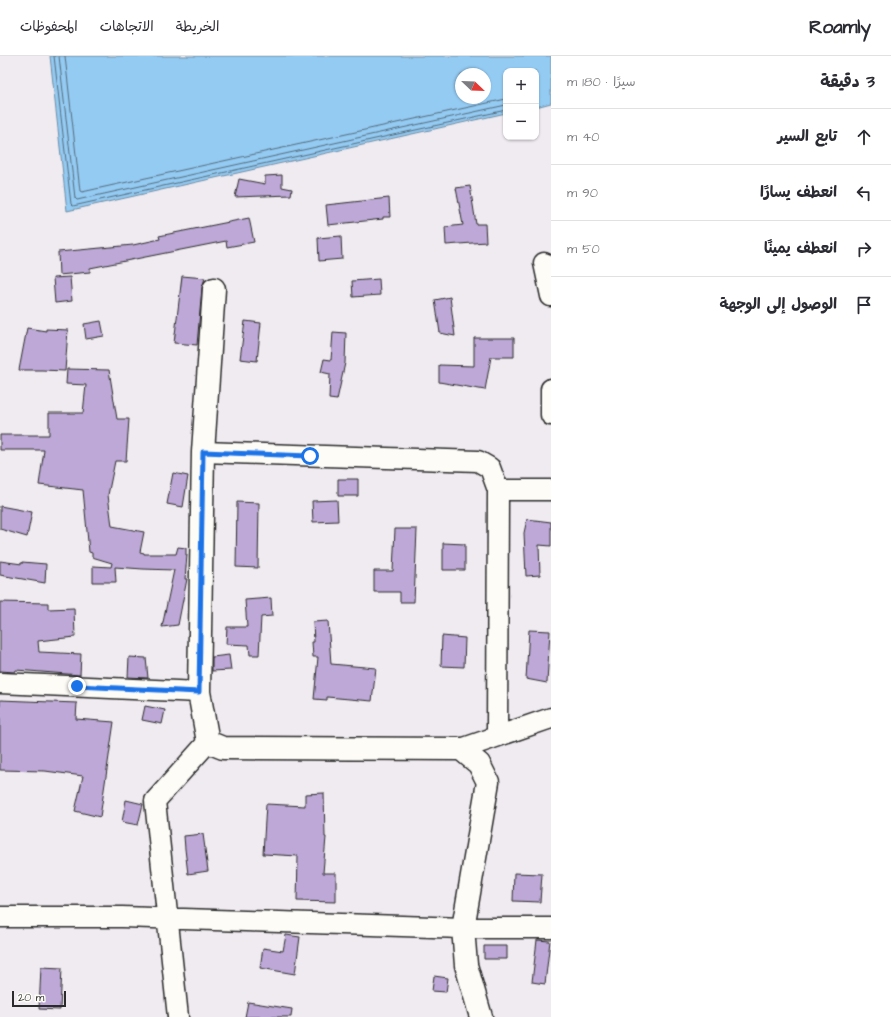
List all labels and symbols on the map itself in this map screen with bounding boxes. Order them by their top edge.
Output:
north arrow [455,68,491,104]
route start [301,447,319,465]
route end [68,677,86,695]
scale bar [12,989,66,1008]

